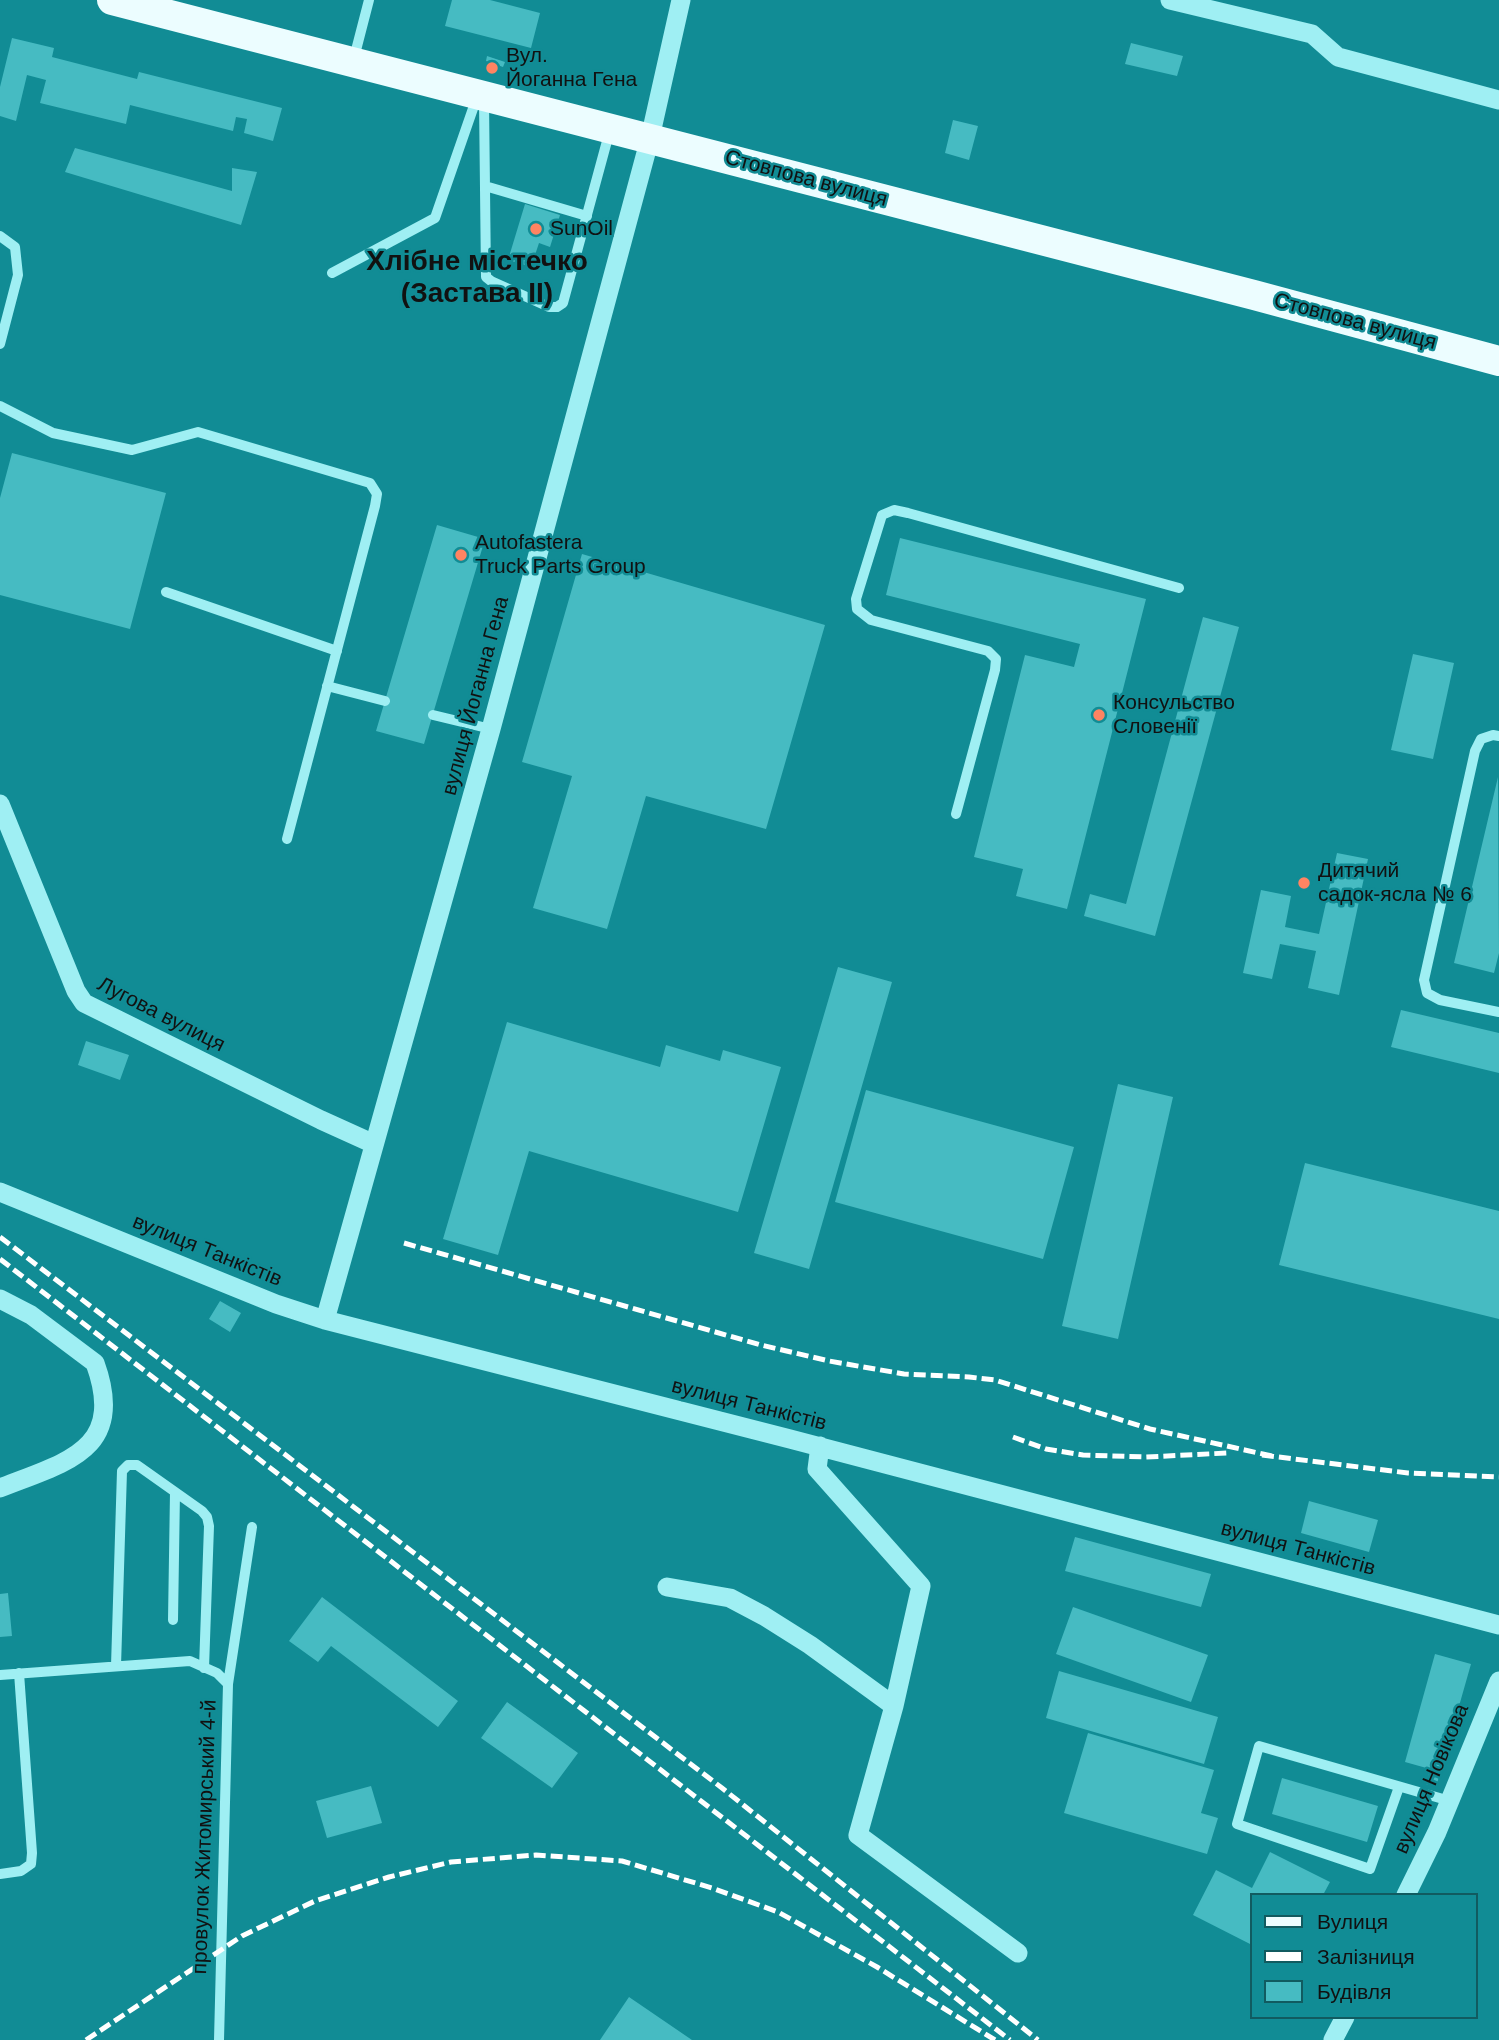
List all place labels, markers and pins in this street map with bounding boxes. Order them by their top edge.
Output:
place label: Вул. Йоганна Гена [506,43,637,93]
marker: Вул. Йоганна Гена [484,60,500,76]
place label: SunOil [550,216,613,242]
marker: SunOil [528,221,544,237]
place label: Autofastera Truck Parts Group [475,530,646,580]
marker: Autofastera Truck Parts Group [453,547,469,563]
place label: Консульство Словенії [1113,690,1235,740]
marker: Консульство Словенії [1091,707,1107,723]
place label: Дитячий садок-ясла № 6 [1318,858,1472,908]
marker: Дитячий садок-ясла № 6 [1296,875,1312,891]

